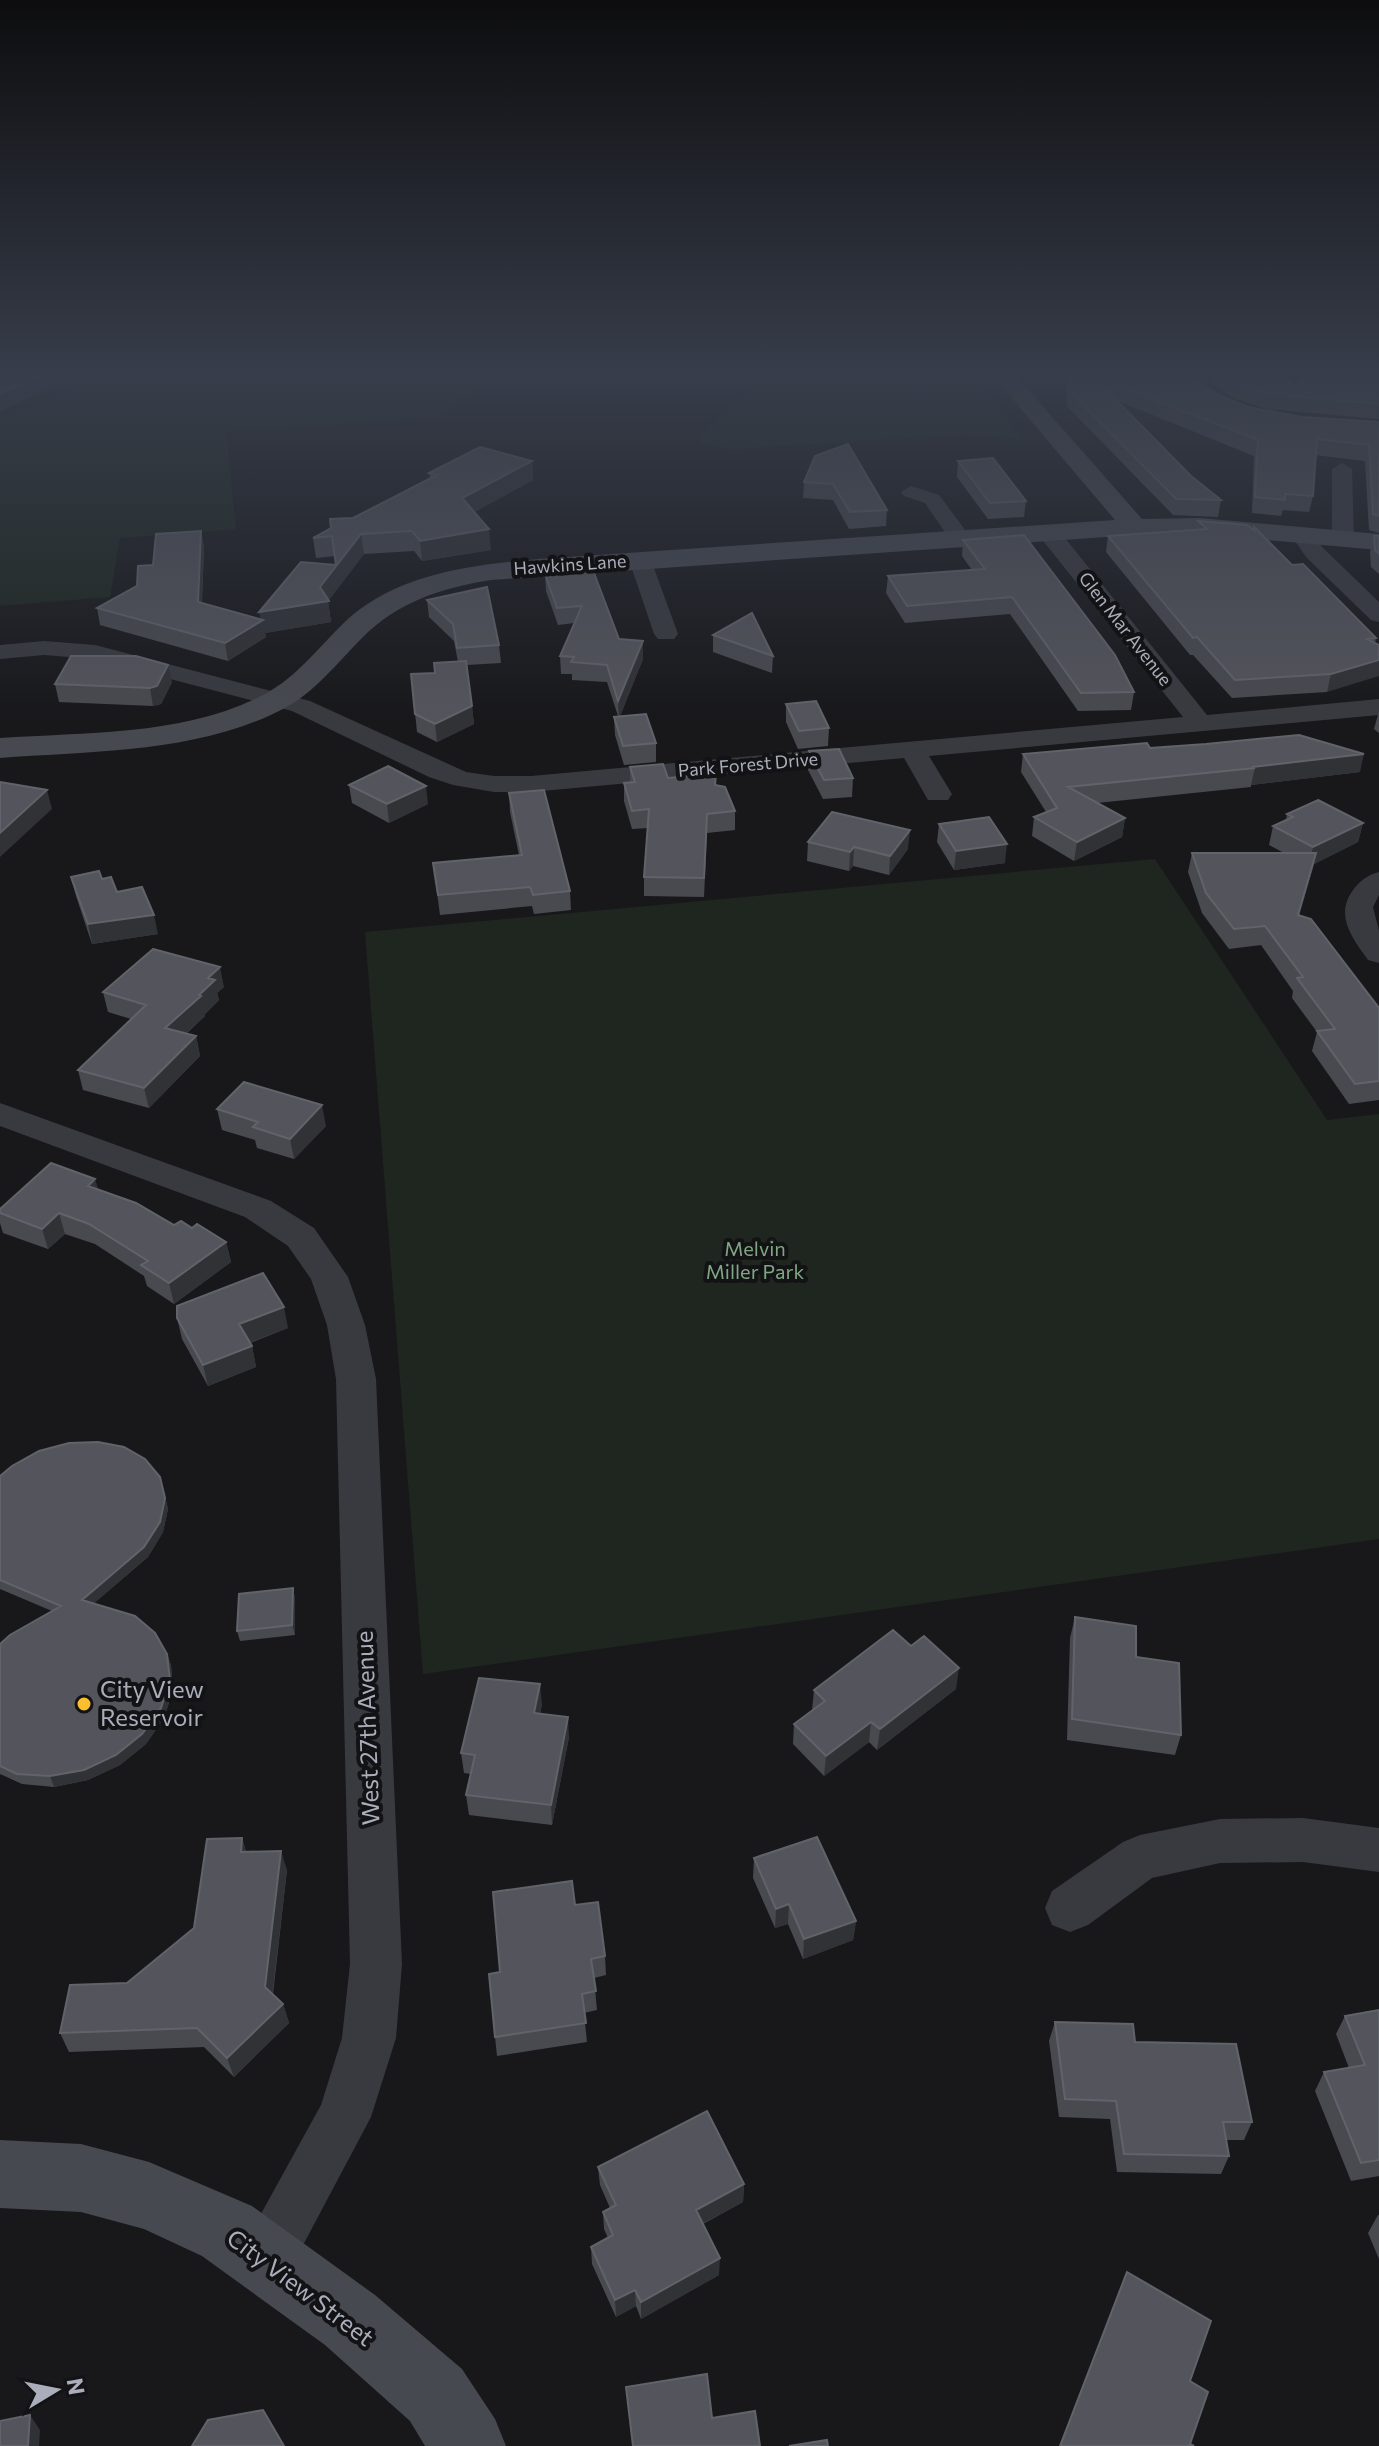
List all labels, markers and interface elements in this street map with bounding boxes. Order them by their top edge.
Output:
street label: Hawkins Lane [513,549,627,579]
street label: Glen Mar Avenue [1075,567,1177,690]
street label: Park Forest Drive [677,747,819,781]
park label: Melvin Miller Park [706,1236,804,1283]
street label: West 27th Avenue [349,1630,384,1826]
place label: City View Reservoir [100,1674,204,1731]
marker: City View Reservoir [75,1695,93,1713]
street label: City View Street [222,2222,380,2351]
north arrow [16,2350,96,2430]
text: N [61,2376,91,2397]

